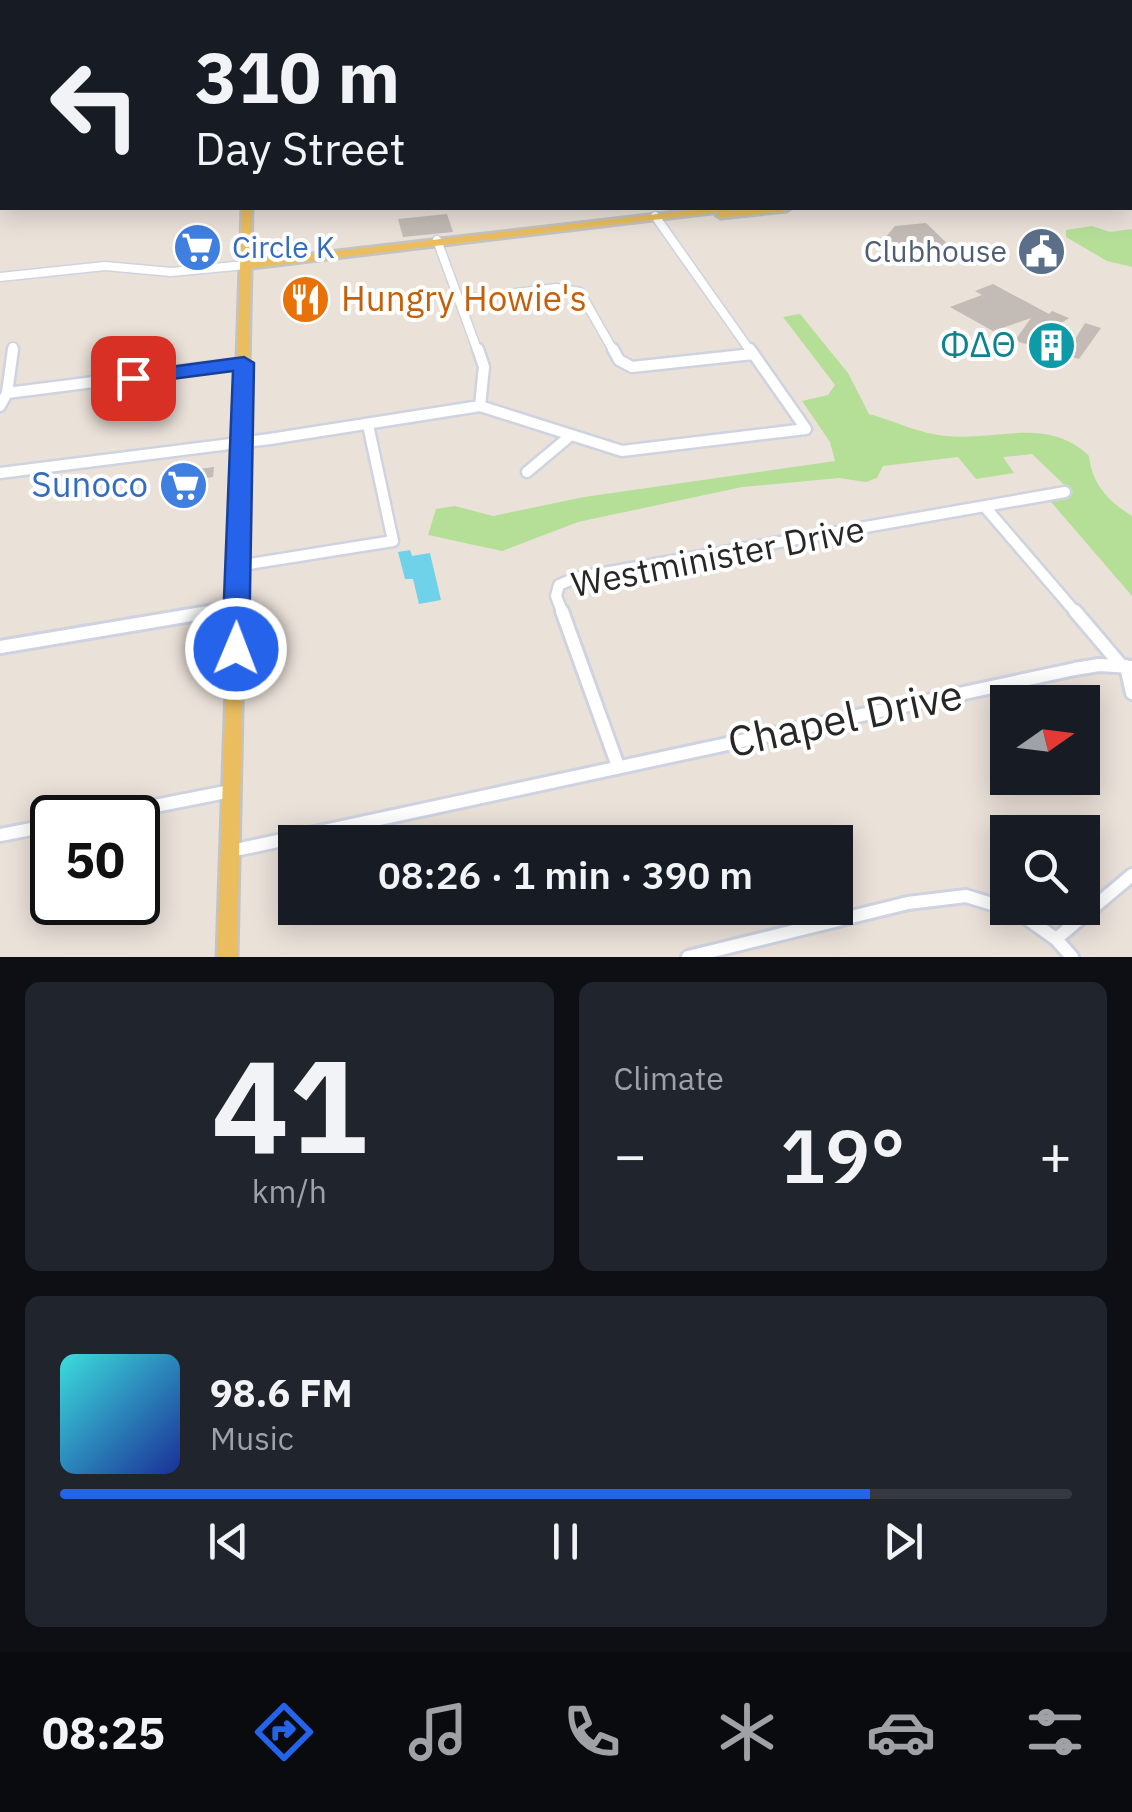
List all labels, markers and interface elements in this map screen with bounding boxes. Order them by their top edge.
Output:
text: 310 m [195,31,400,122]
icon: left [30,40,160,170]
text: Day Street [195,119,406,177]
supermarket icon: Circle K [171,222,223,274]
public building icon: Clubhouse [1016,226,1068,278]
place label: Circle K [232,227,335,266]
place label: Clubhouse [864,231,1007,270]
restaurant icon: Hungry Howie's [280,273,332,325]
place label: Hungry Howie's [341,275,587,321]
building icon: ΦΔΘ [1025,319,1077,371]
place label: ΦΔΘ [940,321,1016,367]
pin [91,336,176,421]
icon: arrive [106,351,161,406]
supermarket icon: Sunoco [157,459,209,511]
place label: Sunoco [31,461,148,507]
street label: Westminister Drive [567,505,868,607]
position arrow [184,597,288,701]
street label: Chapel Drive [722,666,967,769]
north arrow [990,685,1100,795]
map controls [990,685,1100,925]
speed limit sign: 50 [30,795,160,925]
button: search [990,815,1100,925]
text: 08:26 · 1 min · 390 m [378,850,753,899]
text: 41 [211,1020,367,1189]
text: Climate [614,1057,724,1099]
text: 19° [780,1106,905,1204]
text: − [614,1119,647,1190]
text: + [1039,1119,1072,1190]
text: km/h [252,1170,327,1212]
text: 98.6 FM [210,1368,353,1417]
text: Music [210,1417,294,1459]
icon: previous [201,1514,256,1569]
icon: pause [538,1514,593,1569]
icon: next [876,1514,931,1569]
icon: directions [249,1697,319,1767]
icon: music [403,1697,473,1767]
icon: phone [557,1697,627,1767]
icon: climate [712,1697,782,1767]
icon: car [866,1697,936,1767]
icon: filters [1020,1697,1090,1767]
text: 08:25 [42,1703,165,1761]

